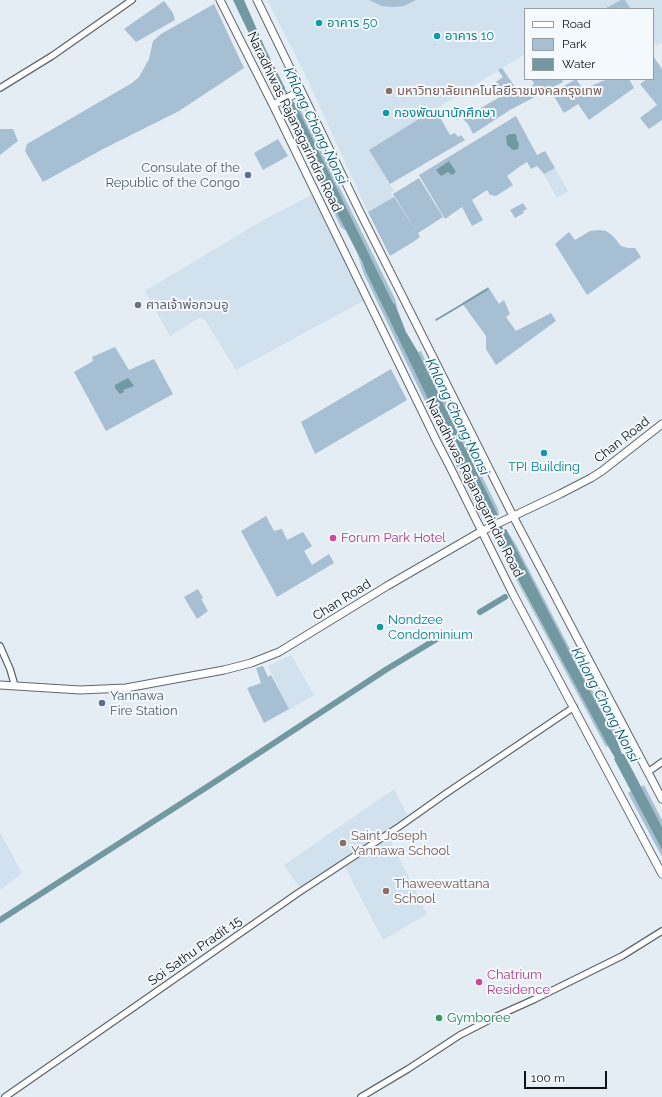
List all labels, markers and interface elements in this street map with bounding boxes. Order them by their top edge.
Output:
legend [524,8,654,80]
place label: อาคาร 50 [327,15,378,31]
text: Road [562,17,591,31]
marker: อาคาร 50 [314,18,324,28]
place label: อาคาร 10 [445,28,494,44]
street label: Naradhiwas Rajanagarindra Road [243,29,345,215]
marker: อาคาร 10 [432,31,442,41]
text: Park [562,37,587,51]
text: Water [562,57,596,71]
water label: Khlong Chong Nonsi [279,65,351,187]
place label: มหาวิทยาลัยเทคโนโลยีราชมงคลกรุงเทพ [397,83,602,99]
marker: มหาวิทยาลัยเทคโนโลยีราชมงคลกรุงเทพ [384,86,394,96]
place label: กองพัฒนานักศึกษา [394,105,496,121]
marker: กองพัฒนานักศึกษา [381,108,391,118]
place label: Consulate of the Republic of the Congo [105,160,240,191]
marker: Consulate of the Republic of the Congo [243,170,253,180]
place label: ศาลเจ้าพ่อกวนอู [146,297,229,313]
marker: ศาลเจ้าพ่อกวนอู [133,300,143,310]
water label: Khlong Chong Nonsi [421,356,493,478]
street label: Naradhiwas Rajanagarindra Road [422,396,526,580]
street label: Chan Road [591,414,653,466]
marker: TPI Building [539,448,549,458]
place label: TPI Building [508,459,580,475]
place label: Forum Park Hotel [341,530,446,546]
marker: Forum Park Hotel [328,533,338,543]
street label: Chan Road [310,576,374,624]
place label: Nondzee Condominium [388,612,473,643]
marker: Nondzee Condominium [375,622,385,632]
water label: Khlong Chong Nonsi [568,645,642,765]
place label: Yannawa Fire Station [110,688,177,719]
marker: Yannawa Fire Station [97,698,107,708]
place label: Saint Joseph Yannawa School [351,828,450,859]
marker: Saint Joseph Yannawa School [338,838,348,848]
place label: Thaweewattana School [394,876,490,907]
marker: Thaweewattana School [381,886,391,896]
street label: Soi Sathu Pradit 15 [145,913,245,989]
place label: Chatrium Residence [487,967,550,998]
marker: Chatrium Residence [474,977,484,987]
place label: Gymboree [447,1010,511,1026]
marker: Gymboree [434,1013,444,1023]
scale bar [526,1063,609,1089]
text: 100 m [531,1071,565,1085]

